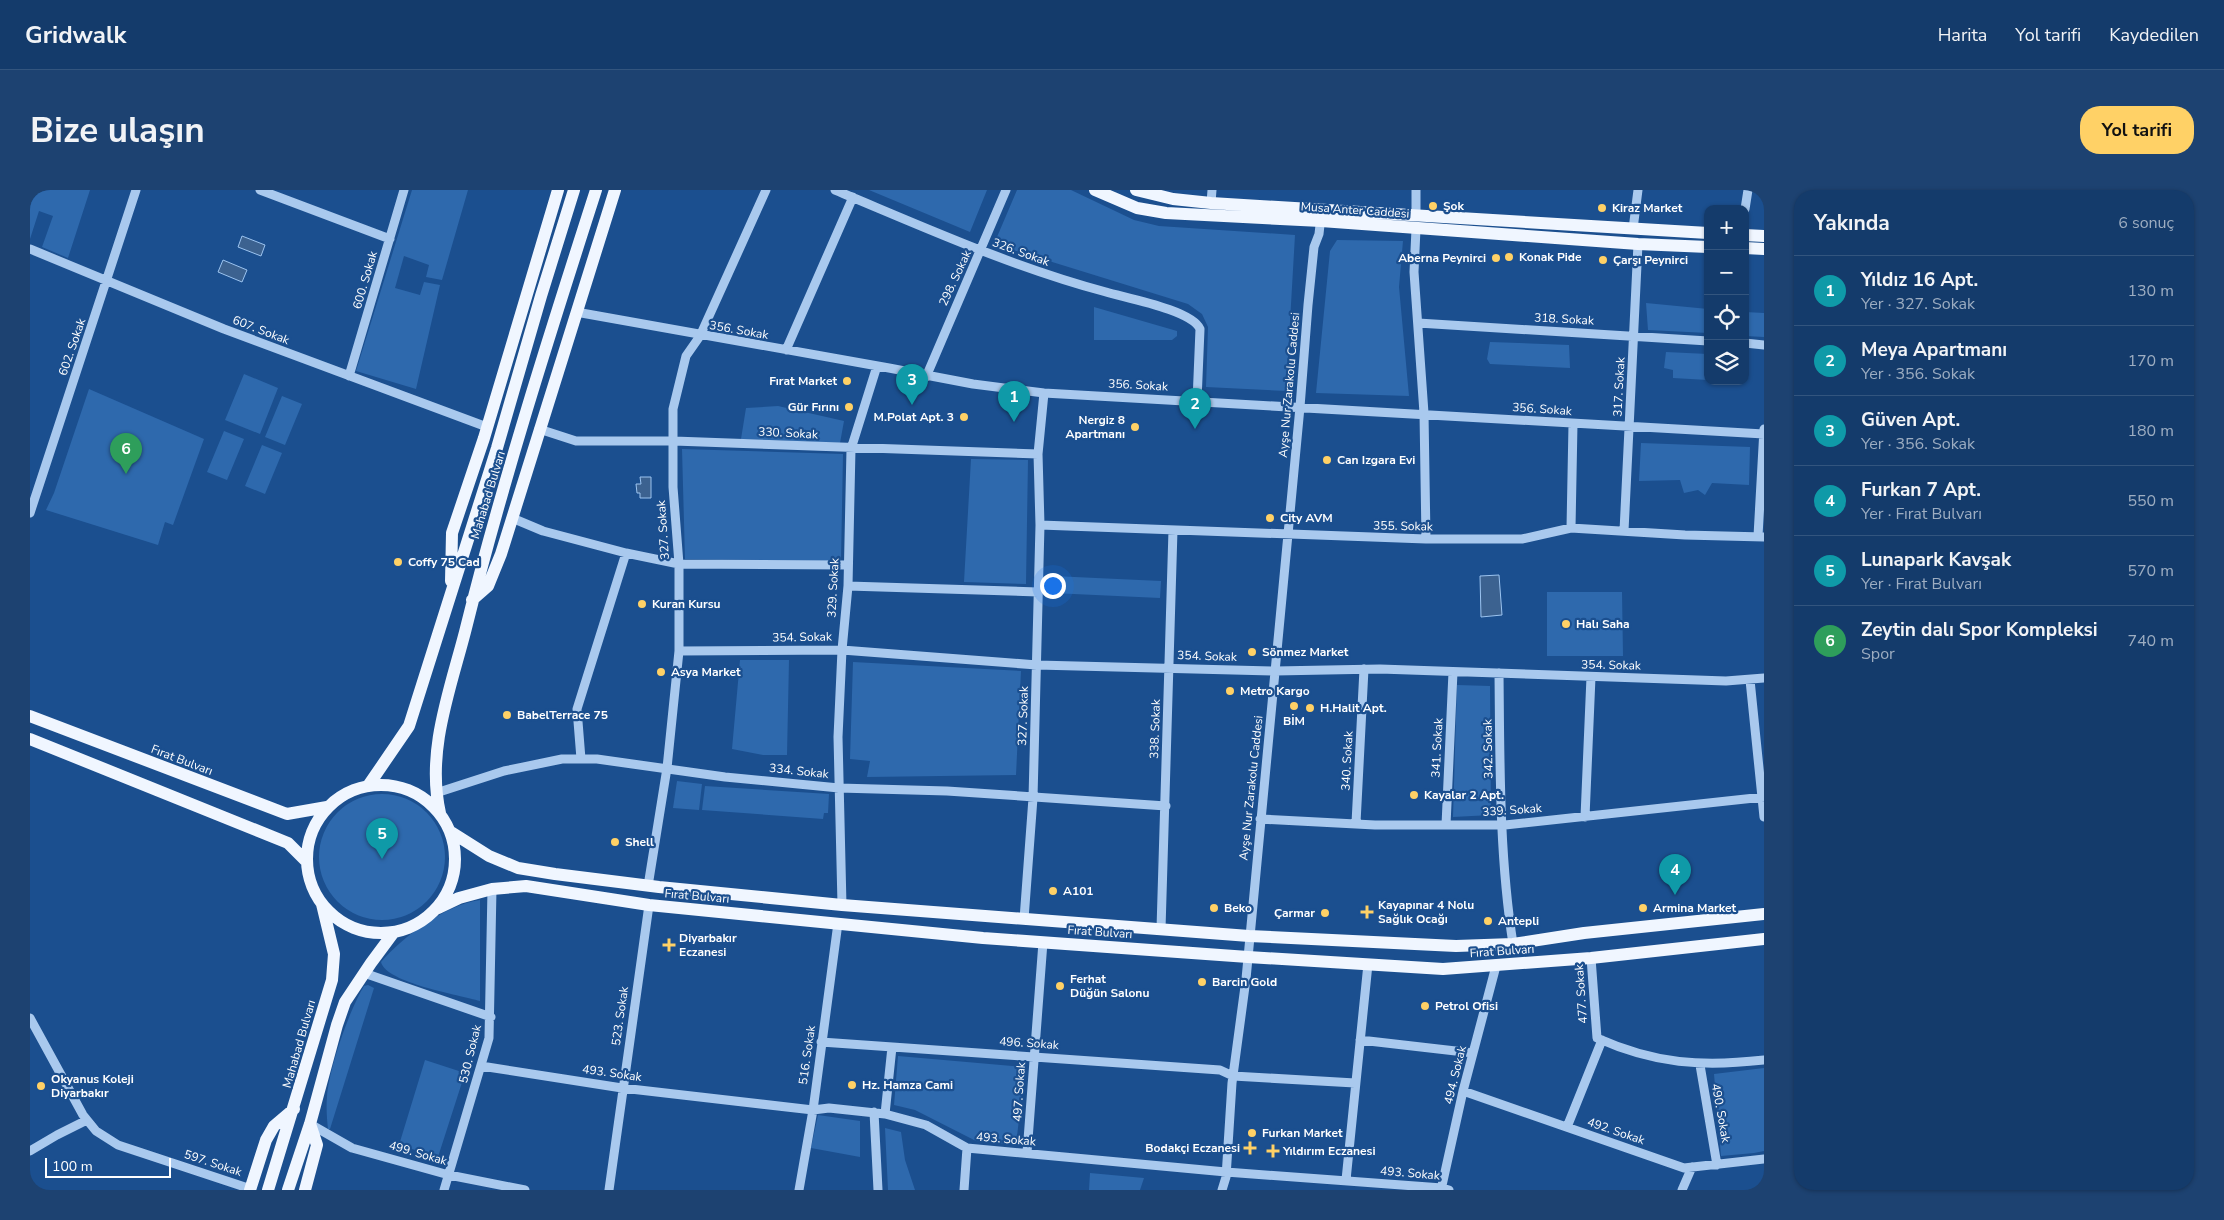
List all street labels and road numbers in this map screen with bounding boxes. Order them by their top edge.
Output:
street label: Musa Anter Caddesi [1300,198,1410,222]
street label: 326. Sokak [990,234,1053,270]
street label: 298. Sokak [935,247,975,308]
street label: 600. Sokak [349,248,381,311]
street label: 318. Sokak [1534,309,1595,329]
street label: 607. Sokak [230,312,293,349]
street label: Ayşe Nur Zarakolu Caddesi [1275,312,1303,458]
street label: 602. Sokak [55,315,90,378]
street label: 356. Sokak [708,317,771,343]
street label: 317. Sokak [1609,356,1629,417]
street label: 356. Sokak [1108,375,1169,395]
street label: 356. Sokak [1512,399,1573,419]
street label: 330. Sokak [758,423,819,443]
street label: Mahabad Bulvarı [467,449,509,541]
street label: 327. Sokak [653,499,673,560]
street label: 355. Sokak [1373,517,1434,535]
street label: 329. Sokak [823,557,843,618]
street label: 354. Sokak [772,628,833,646]
street label: 354. Sokak [1177,647,1238,665]
street label: 354. Sokak [1581,656,1642,674]
street label: 327. Sokak [1014,685,1032,746]
street label: 338. Sokak [1146,698,1164,759]
street label: Ayşe Nur Zarakolu Caddesi [1235,715,1267,861]
street label: 341. Sokak [1427,717,1447,778]
street label: 342. Sokak [1479,718,1497,779]
street label: 340. Sokak [1337,730,1357,791]
street label: Fırat Bulvarı [149,741,215,779]
street label: 334. Sokak [768,760,831,782]
street label: 339. Sokak [1482,800,1543,820]
street label: Fırat Bulvarı [664,885,730,907]
street label: Fırat Bulvarı [1067,922,1133,942]
street label: Fırat Bulvarı [1469,941,1535,961]
street label: 477. Sokak [1571,963,1591,1024]
street label: 523. Sokak [608,984,632,1047]
street label: Mahabad Bulvarı [279,998,319,1090]
street label: 530. Sokak [455,1022,485,1085]
street label: 516. Sokak [795,1023,819,1086]
street label: 496. Sokak [999,1033,1060,1053]
street label: 494. Sokak [1440,1043,1470,1106]
street label: 493. Sokak [581,1061,644,1085]
street label: 497. Sokak [1009,1061,1029,1122]
street label: 490. Sokak [1708,1082,1734,1145]
street label: 492. Sokak [1585,1114,1648,1149]
street label: 493. Sokak [976,1128,1037,1150]
street label: 499. Sokak [387,1137,450,1169]
street label: 597. Sokak [182,1146,245,1180]
street label: 493. Sokak [1380,1162,1441,1184]

